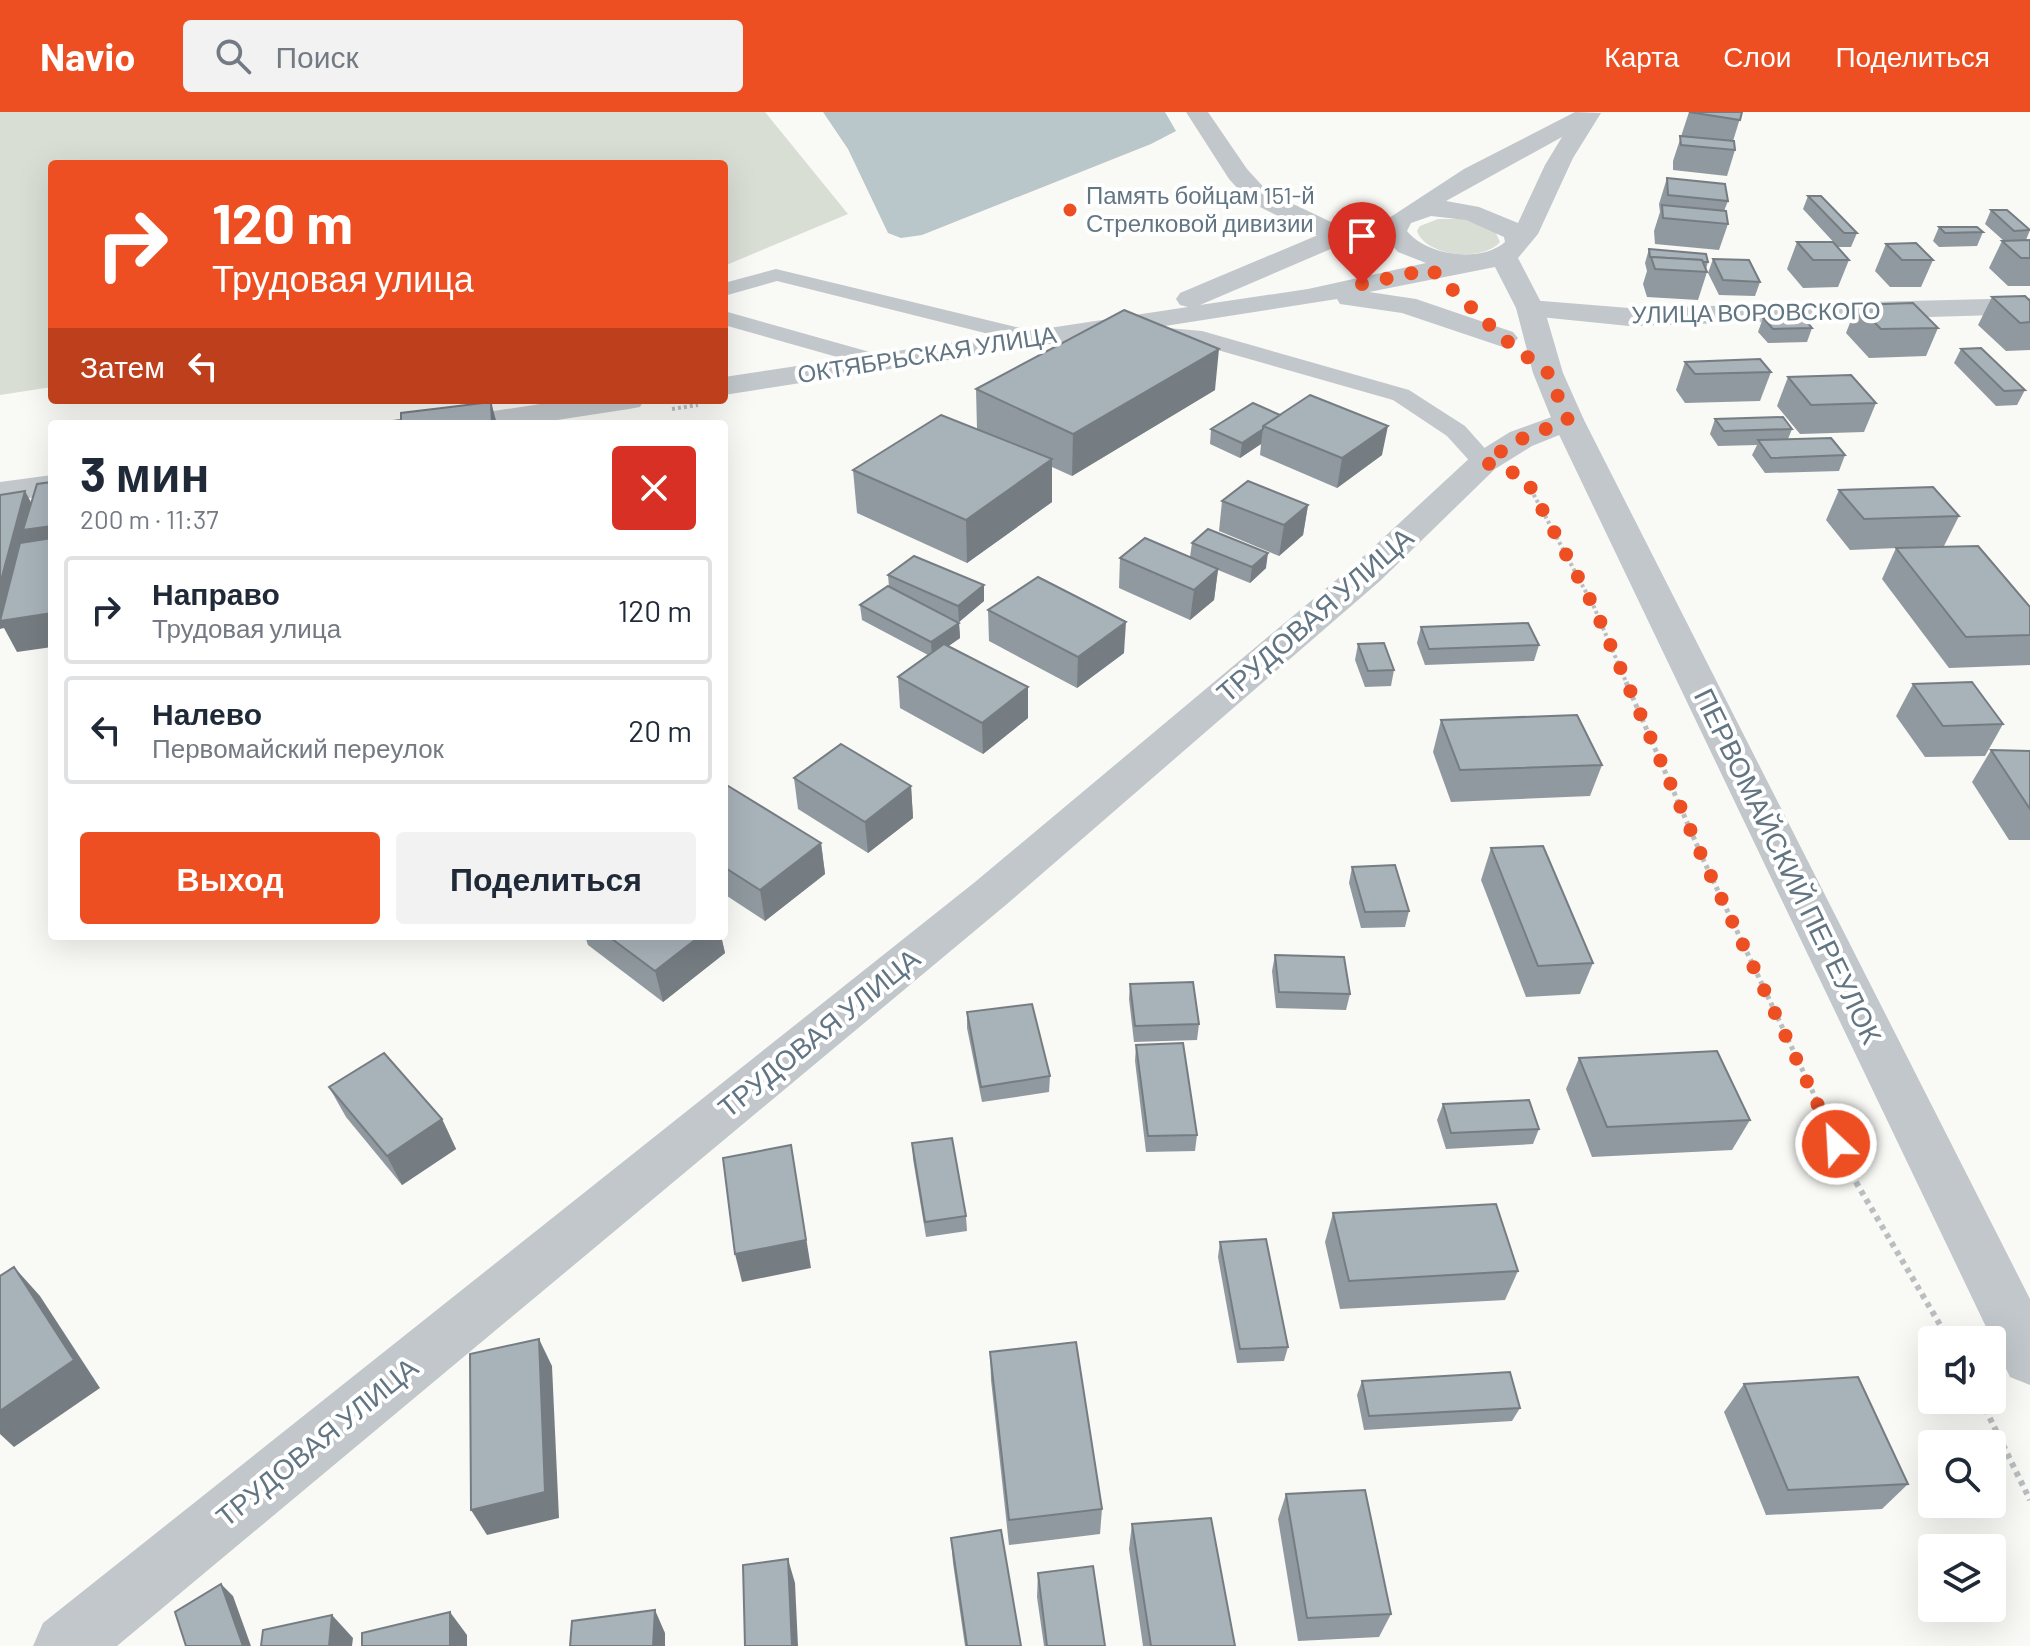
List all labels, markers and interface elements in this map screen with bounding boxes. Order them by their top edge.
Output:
search box [183,20,743,92]
text: Navio [40,33,135,79]
icon: search [211,34,255,78]
text: Поиск [275,38,359,74]
text: Карта [1604,39,1679,73]
text: Слои [1723,39,1791,73]
text: Поделиться [1835,39,1990,73]
place label: Память бойцам 151-й Стрелковой дивизии [1086,180,1315,237]
text: 120 m [212,188,353,255]
icon: right [80,192,184,296]
marker: Память бойцам 151-й Стрелковой дивизии [1061,201,1079,219]
pin [1328,202,1396,284]
icon: arrive [1340,214,1384,258]
text: Трудовая улица [212,256,474,299]
street label: УЛИЦА ВОРОВСКОГО [1631,295,1881,328]
street label: ОКТЯБРЬСКАЯ УЛИЦА [795,319,1058,388]
icon: left [181,344,225,388]
text: Затем [80,348,165,384]
text: 3 мин [80,444,210,502]
button: close [612,446,696,530]
text: 200 m · 11:37 [80,503,219,534]
street label: ТРУДОВАЯ УЛИЦА [1209,519,1420,709]
text: Направо [152,575,280,611]
icon: right [84,588,128,632]
text: 120 m [618,592,692,628]
text: Трудовая улица [152,612,341,643]
street label: ПЕРВОМАЙСКИЙ ПЕРЕУЛОК [1688,682,1890,1049]
text: Налево [152,695,262,731]
icon: left [84,708,128,752]
text: 20 m [628,712,692,748]
text: Первомайский переулок [152,732,444,763]
button: Выход [80,832,380,924]
button: Поделиться [396,832,696,924]
street label: ТРУДОВАЯ УЛИЦА [711,940,926,1124]
position arrow [1794,1102,1878,1186]
map controls [1918,1326,2006,1622]
button: sound [1918,1326,2006,1414]
street label: ТРУДОВАЯ УЛИЦА [209,1349,424,1533]
button: search [1918,1430,2006,1518]
button: layers [1918,1534,2006,1622]

